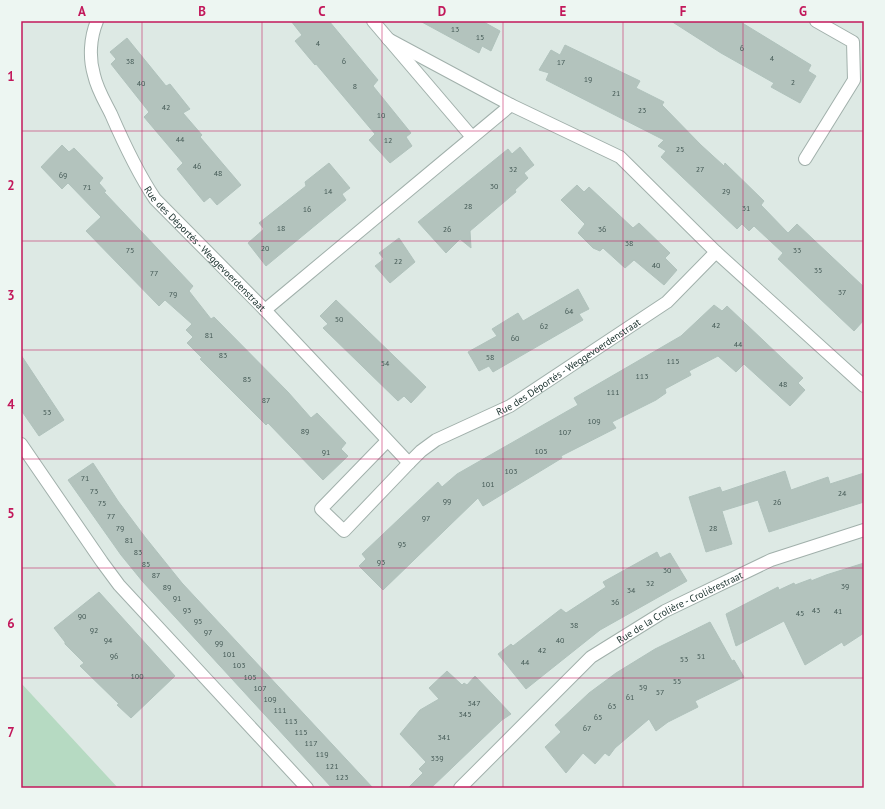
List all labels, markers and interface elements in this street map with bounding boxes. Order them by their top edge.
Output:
text: A [78,3,86,20]
text: B [198,3,206,20]
text: C [318,3,326,20]
text: D [438,3,446,20]
text: E [560,3,567,20]
text: F [680,3,687,20]
text: G [799,3,807,20]
house number: 13 [451,24,459,34]
house number: 15 [476,32,484,42]
house number: 4 [316,38,321,48]
house number: 6 [740,43,744,53]
house number: 4 [770,53,775,63]
house number: 38 [126,56,134,66]
house number: 6 [342,56,346,66]
house number: 17 [557,57,565,67]
text: 1 [7,68,15,85]
house number: 19 [584,74,592,84]
house number: 2 [791,77,795,87]
house number: 40 [137,78,146,88]
house number: 8 [353,81,357,91]
house number: 21 [612,88,620,98]
house number: 42 [162,102,170,112]
house number: 23 [638,105,646,115]
house number: 10 [377,110,386,120]
house number: 44 [176,134,185,144]
house number: 12 [384,135,392,145]
house number: 25 [676,144,684,154]
house number: 46 [193,161,201,171]
house number: 32 [509,164,517,174]
house number: 27 [696,164,704,174]
house number: 48 [214,168,222,178]
house number: 69 [59,170,67,180]
text: 2 [7,177,15,194]
house number: 30 [490,181,499,191]
house number: 71 [83,182,91,192]
street label: Rue des Déportés - Weggevoerdenstraat [141,184,269,315]
house number: 14 [324,186,333,196]
house number: 29 [722,186,730,196]
house number: 28 [464,201,472,211]
house number: 31 [742,203,750,213]
house number: 16 [303,204,311,214]
house number: 18 [277,223,285,233]
house number: 26 [443,224,451,234]
house number: 36 [598,224,606,234]
house number: 38 [625,238,633,248]
house number: 20 [261,243,270,253]
house number: 75 [126,245,134,255]
house number: 33 [793,245,801,255]
house number: 22 [394,256,402,266]
house number: 40 [652,260,661,270]
house number: 35 [814,265,822,275]
house number: 77 [150,268,158,278]
text: 3 [7,287,15,304]
house number: 37 [838,287,846,297]
house number: 79 [169,289,177,299]
house number: 64 [565,306,574,316]
house number: 50 [335,314,344,324]
street label: Rue des Déportés - Weggevoerdenstraat [494,315,644,419]
house number: 42 [712,320,720,330]
house number: 62 [540,321,548,331]
house number: 81 [205,330,213,340]
house number: 60 [511,333,520,343]
house number: 44 [734,339,743,349]
house number: 83 [219,350,227,360]
house number: 58 [486,352,494,362]
house number: 115 [666,356,680,366]
house number: 54 [381,358,390,368]
house number: 113 [635,371,649,381]
house number: 85 [243,374,251,384]
house number: 48 [779,379,787,389]
house number: 111 [606,387,620,397]
house number: 87 [262,395,270,405]
text: 4 [7,396,15,413]
house number: 53 [43,407,51,417]
house number: 109 [587,416,601,426]
house number: 89 [301,426,309,436]
house number: 107 [558,427,572,437]
house number: 105 [534,446,548,456]
house number: 91 [322,447,330,457]
house number: 103 [504,466,518,476]
house number: 71 [81,473,89,483]
house number: 101 [481,479,495,489]
house number: 73 [90,486,98,496]
house number: 24 [838,488,847,498]
house number: 99 [443,496,451,506]
house number: 26 [773,497,781,507]
house number: 75 [98,498,106,508]
text: 5 [7,505,15,522]
house number: 77 [107,511,115,521]
house number: 97 [422,513,430,523]
house number: 79 [116,523,124,533]
house number: 28 [709,523,717,533]
house number: 81 [125,535,133,545]
house number: 95 [398,539,406,549]
house number: 83 [134,547,142,557]
house number: 93 [377,557,385,567]
house number: 85 [142,559,150,569]
house number: 30 [663,565,672,575]
street label: Rue de la Crolière - Crolièrestraat [614,568,746,647]
house number: 87 [152,570,160,580]
house number: 32 [646,578,654,588]
house number: 39 [841,581,849,591]
house number: 89 [163,582,171,592]
house number: 34 [627,585,636,595]
house number: 91 [173,593,181,603]
house number: 36 [611,597,619,607]
house number: 93 [183,605,191,615]
house number: 43 [812,605,820,615]
house number: 41 [834,606,842,616]
house number: 45 [796,608,804,618]
house number: 90 [78,611,87,621]
text: 6 [7,615,15,632]
house number: 95 [194,616,202,626]
house number: 38 [570,620,578,630]
house number: 92 [90,625,98,635]
house number: 97 [204,627,212,637]
house number: 94 [104,635,113,645]
house number: 40 [556,635,565,645]
house number: 99 [215,638,223,648]
house number: 42 [538,645,546,655]
house number: 101 [222,649,236,659]
house number: 96 [110,651,118,661]
house number: 51 [697,651,705,661]
house number: 53 [680,654,688,664]
house number: 44 [521,657,530,667]
house number: 103 [232,660,246,670]
house number: 100 [130,671,144,681]
house number: 105 [243,672,257,682]
house number: 55 [673,676,681,686]
house number: 59 [639,682,647,692]
house number: 107 [253,683,267,693]
house number: 57 [656,687,664,697]
house number: 61 [626,692,634,702]
house number: 109 [263,694,277,704]
house number: 347 [467,698,481,708]
house number: 63 [608,701,616,711]
house number: 111 [273,705,287,715]
house number: 345 [458,709,472,719]
house number: 65 [594,712,602,722]
house number: 113 [284,716,298,726]
house number: 67 [583,723,591,733]
text: 7 [7,724,15,741]
house number: 115 [294,727,308,737]
house number: 341 [437,732,451,742]
house number: 117 [304,738,318,748]
house number: 119 [315,749,329,759]
house number: 339 [430,753,444,763]
house number: 121 [325,761,339,771]
house number: 123 [335,772,349,782]

